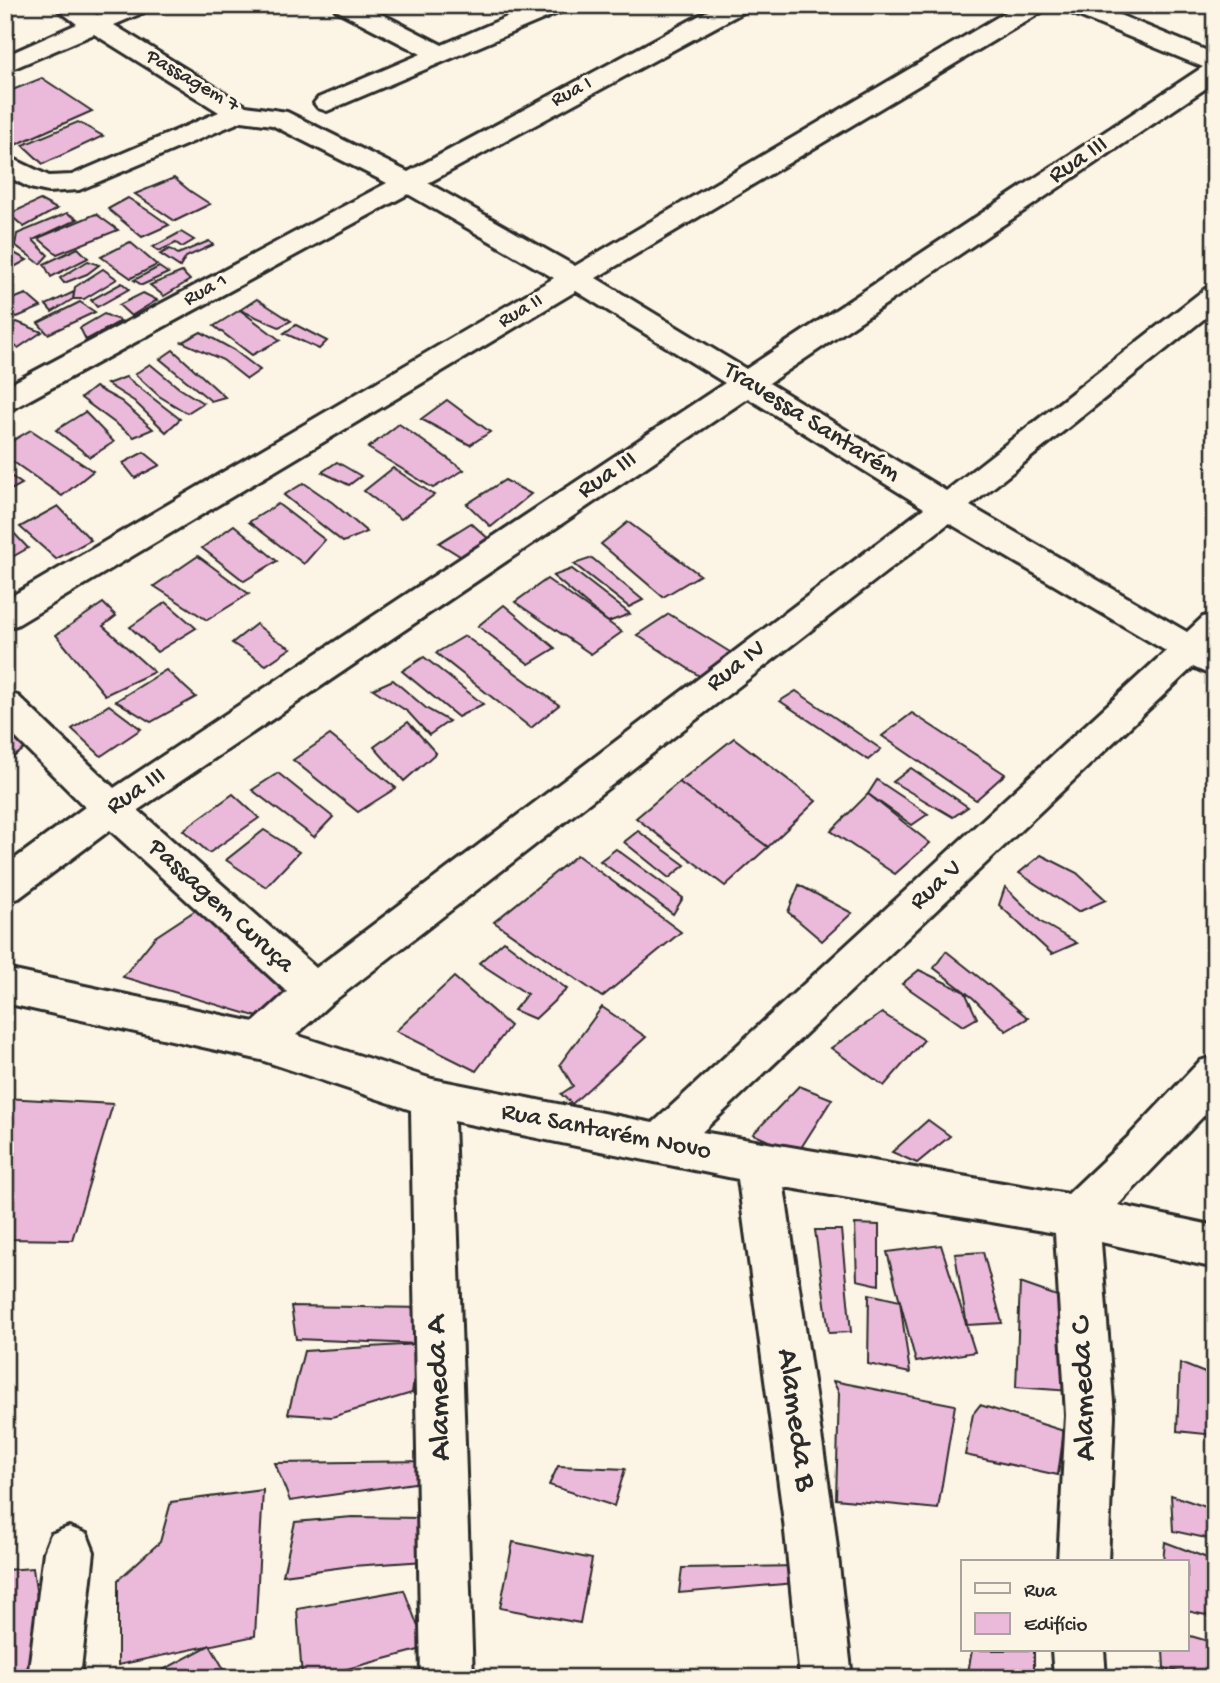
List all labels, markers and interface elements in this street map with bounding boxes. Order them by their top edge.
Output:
street label: Passagem 7 [140,45,244,119]
street label: Rua I [547,72,597,114]
street label: Rua III [1043,130,1115,192]
street label: Rua 1 [180,269,232,313]
street label: Rua II [494,289,548,335]
street label: Travessa Santarém [715,355,905,490]
street label: Rua III [572,445,644,507]
street label: Rua IV [701,634,773,700]
street label: Rua III [101,761,173,823]
street label: Passagem Curuça [140,833,301,982]
street label: Rua V [904,854,970,918]
street label: Rua Santarém Novo [499,1097,713,1169]
street label: Alameda A [418,1312,462,1462]
street label: Alameda C [1063,1314,1107,1462]
street label: Alameda B [766,1346,824,1494]
legend [961,1560,1188,1652]
text: Rua [1024,1580,1058,1605]
text: Edifício [1024,1614,1088,1639]

